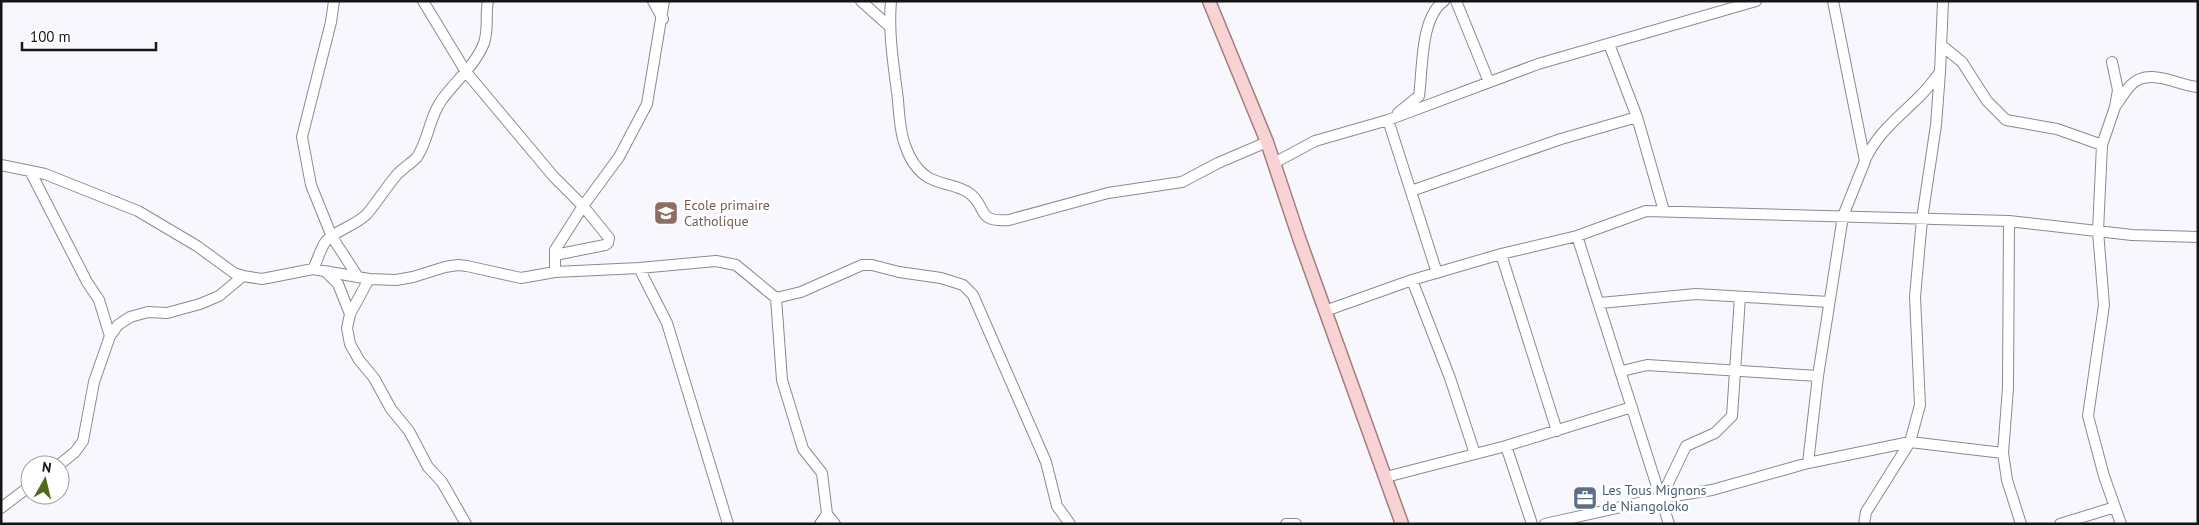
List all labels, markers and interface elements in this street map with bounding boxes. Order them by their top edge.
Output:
scale bar [22,20,156,52]
text: 100 m [30,27,71,46]
place label: Ecole primaire Catholique [684,196,770,230]
school or university icon: Ecole primaire Catholique [653,200,679,226]
north arrow [20,455,70,505]
text: N [41,458,53,477]
place label: Les Tous Mignons de Niangoloko [1602,481,1707,515]
office icon: Les Tous Mignons de Niangoloko [1572,485,1598,511]

